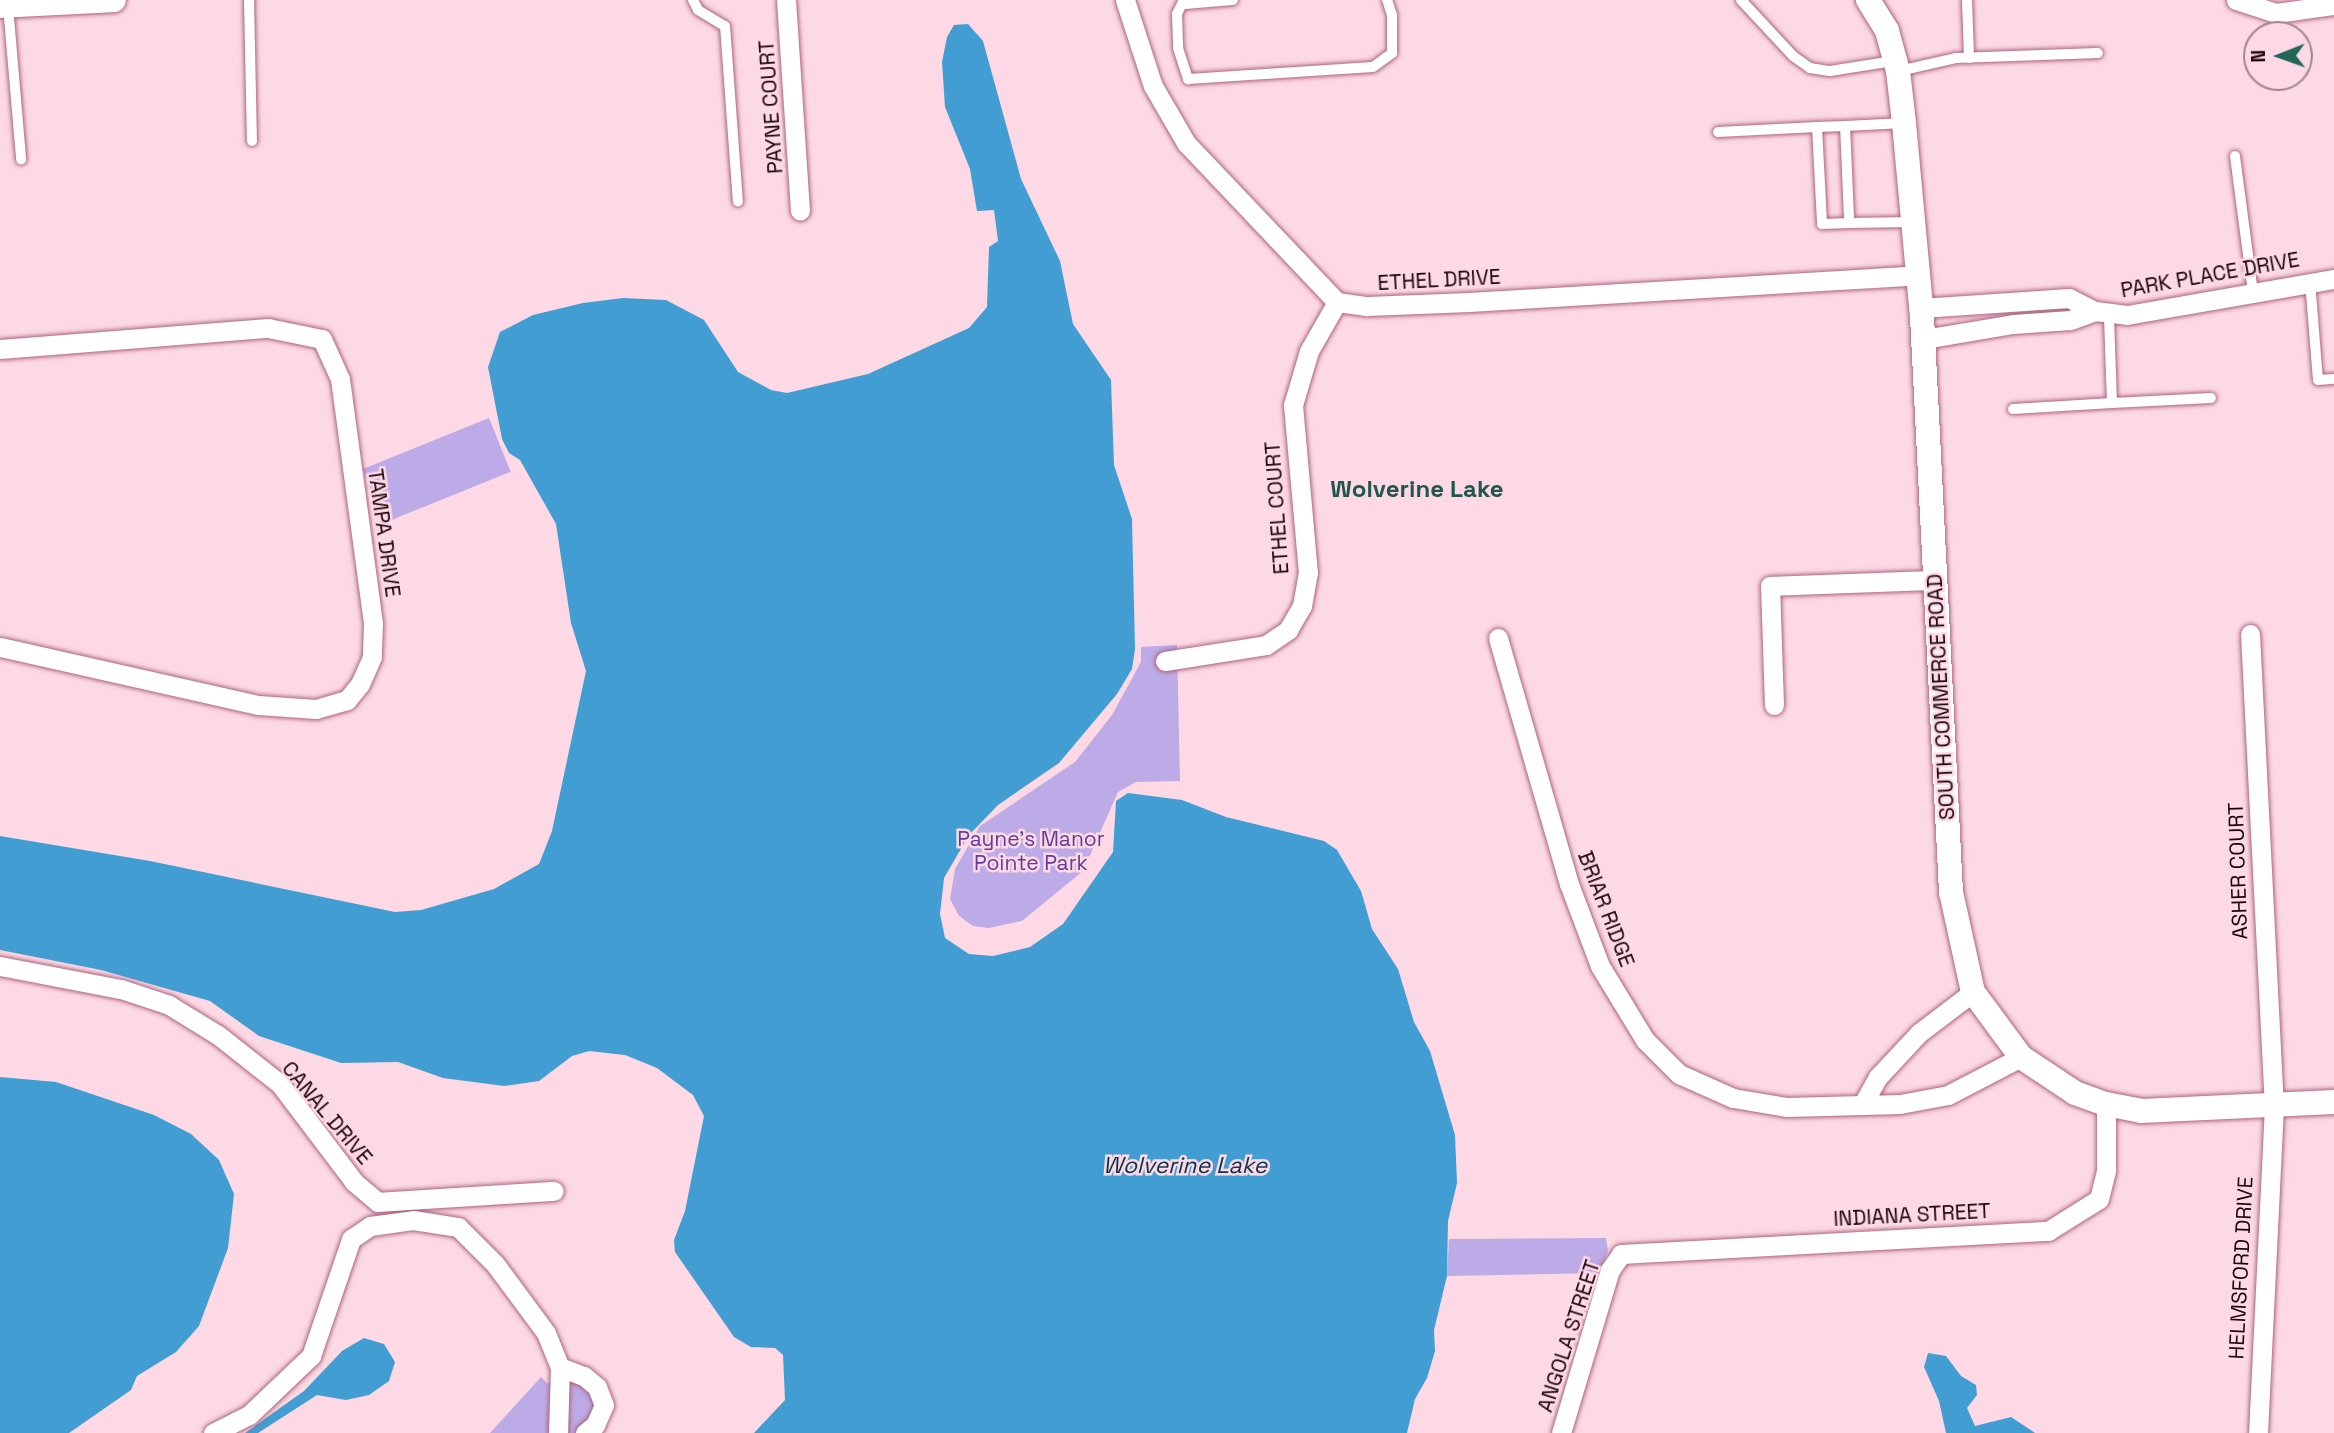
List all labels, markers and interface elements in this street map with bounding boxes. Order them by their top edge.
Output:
north arrow [2243,21,2313,91]
street label: PAYNE COURT [754,39,788,175]
text: N [2246,50,2271,63]
street label: PARK PLACE DRIVE [2119,247,2301,303]
street label: ETHEL DRIVE [1377,264,1501,296]
street label: ETHEL COURT [1260,441,1294,575]
street label: TAMPA DRIVE [363,467,405,599]
district label: Wolverine Lake [1330,475,1504,503]
street label: SOUTH COMMERCE ROAD [1922,573,1960,821]
street label: ASHER COURT [2223,802,2253,940]
park label: Payne's Manor Pointe Park [957,826,1105,876]
street label: BRIAR RIDGE [1572,847,1640,971]
street label: CANAL DRIVE [276,1056,378,1170]
water label: Wolverine Lake [1103,1151,1267,1179]
street label: HELMSFORD DRIVE [2224,1176,2258,1360]
street label: INDIANA STREET [1833,1198,1991,1232]
street label: ANGOLA STREET [1532,1256,1606,1416]

